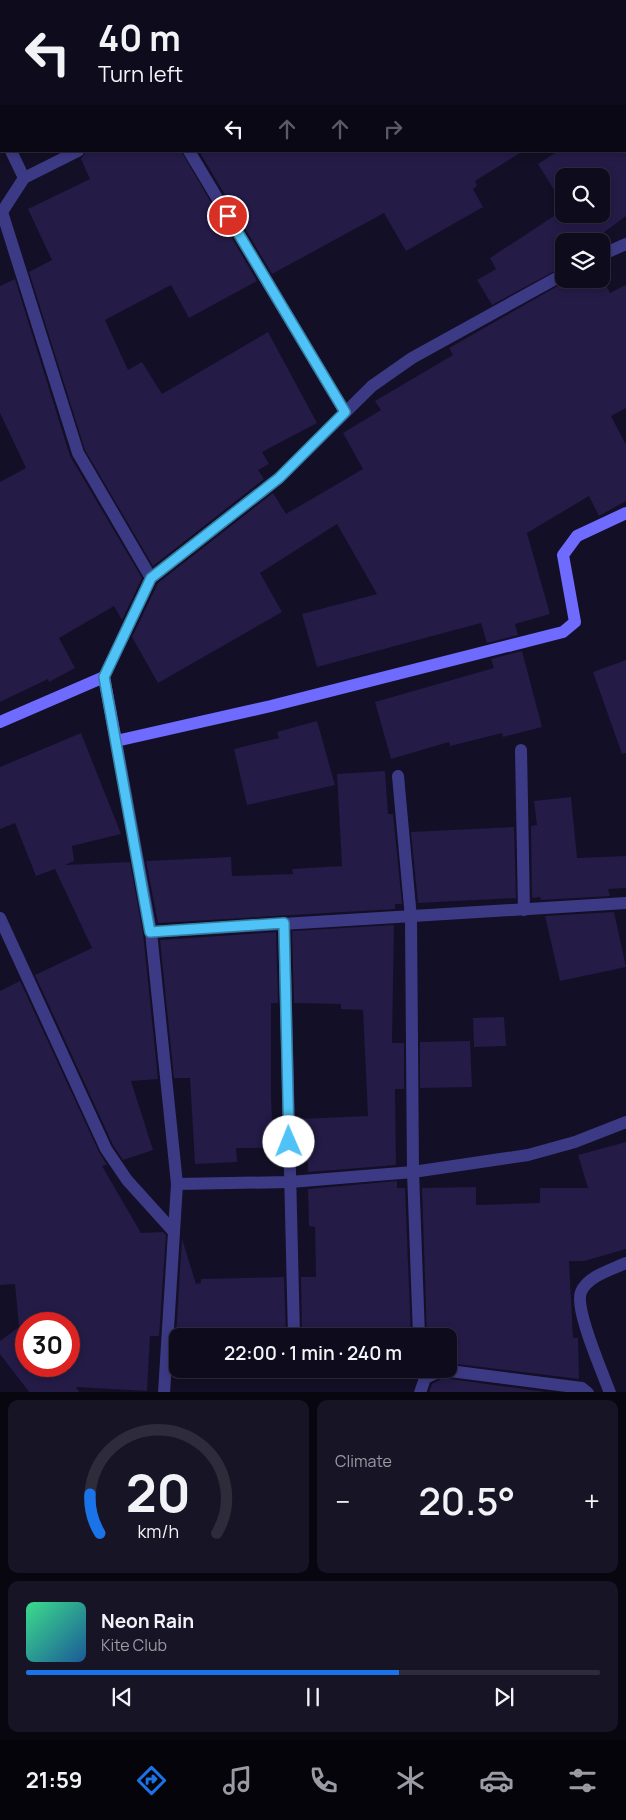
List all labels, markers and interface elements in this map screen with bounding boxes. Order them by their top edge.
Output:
text: 40 m [98,14,181,62]
icon: left [15,20,80,85]
text: Turn left [98,59,183,89]
icon: left [220,115,248,143]
icon: ahead [273,115,301,143]
icon: ahead [326,115,354,143]
icon: right [379,115,407,143]
map controls [555,168,610,288]
button: search [555,168,610,223]
pin [207,195,249,237]
icon: arrive [214,202,242,230]
button: layers [555,233,610,288]
position arrow [262,1115,314,1167]
speed limit sign: 30 [15,1312,80,1377]
text: 22:00 · 1 min · 240 m [224,1340,402,1366]
text: Climate [335,1450,392,1472]
text: 20 [126,1457,191,1528]
text: 20.5° [419,1474,515,1526]
text: − [335,1482,350,1520]
text: + [584,1482,600,1520]
text: km/h [138,1519,179,1543]
text: Neon Rain [101,1608,194,1634]
text: Kite Club [101,1634,167,1656]
icon: previous [108,1683,136,1711]
icon: pause [299,1683,327,1711]
icon: next [490,1683,518,1711]
icon: directions [134,1763,169,1798]
icon: music [220,1763,255,1798]
icon: phone [306,1763,341,1798]
icon: climate [393,1763,428,1798]
icon: car [479,1763,514,1798]
icon: filters [565,1763,600,1798]
text: 21:59 [26,1765,82,1795]

